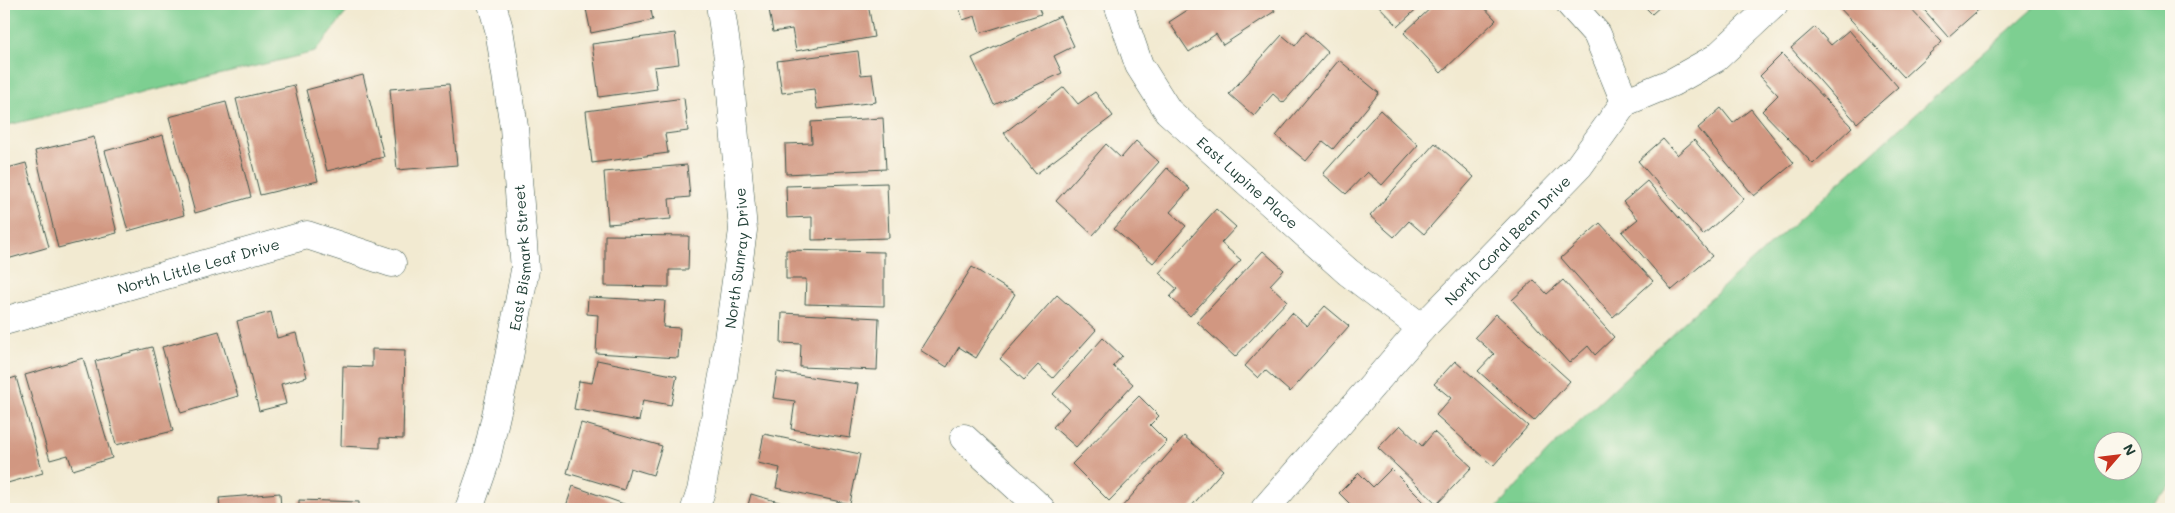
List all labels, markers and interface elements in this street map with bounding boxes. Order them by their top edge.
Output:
street label: East Lupine Place [1193,132,1303,233]
street label: North Coral Bean Drive [1440,171,1575,309]
street label: East Bismark Street [504,184,535,332]
street label: North Sunray Drive [720,187,753,330]
street label: North Little Leaf Drive [115,233,282,298]
north arrow [2092,430,2142,480]
text: N [2119,441,2141,459]

